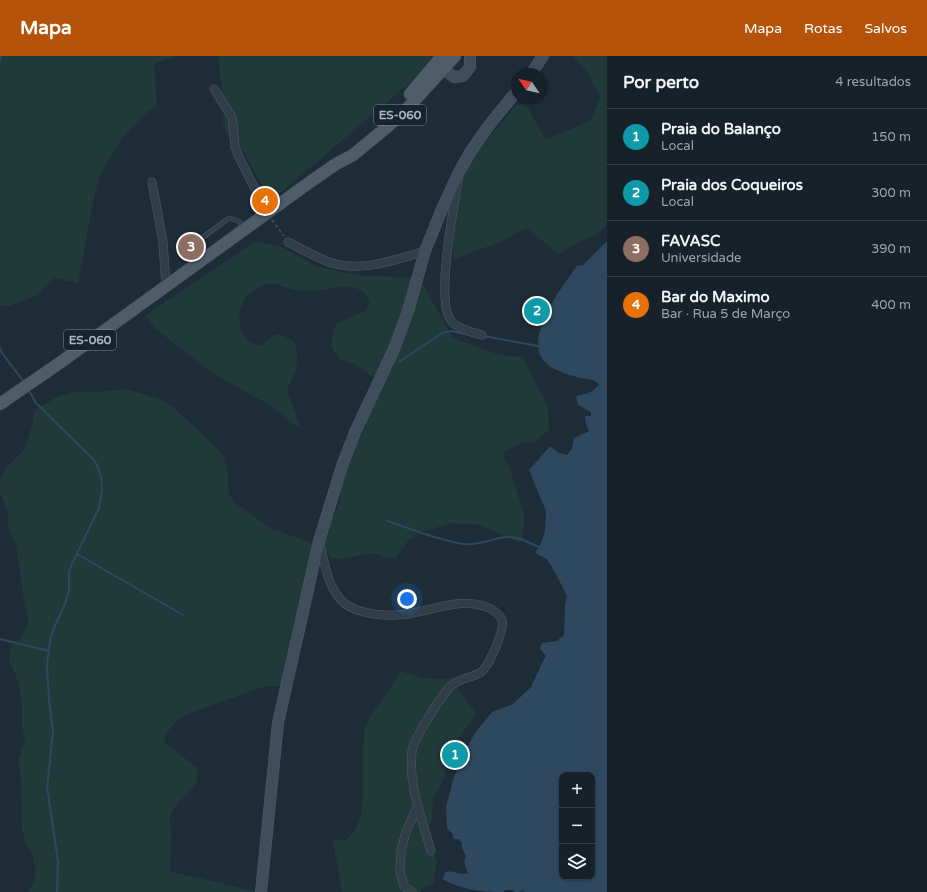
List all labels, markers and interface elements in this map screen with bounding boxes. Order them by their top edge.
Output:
text: Mapa [20,17,72,39]
text: Mapa [744,20,782,37]
text: Rotas [804,20,842,37]
text: Salvos [864,20,907,37]
north arrow [511,68,547,104]
text: Por perto [623,72,699,93]
text: 4 resultados [835,74,911,90]
road number: ES-060 [374,105,426,125]
text: Praia do Balanço [661,120,781,138]
text: 1 [632,129,640,145]
text: 150 m [871,129,911,145]
text: Local [661,138,694,154]
text: Praia dos Coqueiros [661,176,803,194]
text: 2 [632,185,640,201]
text: 300 m [871,185,911,201]
pin: 4 [252,186,278,216]
text: Local [661,194,694,210]
pin: 3 [178,232,204,262]
text: FAVASC [661,232,720,250]
text: 3 [632,241,640,257]
text: 390 m [871,241,911,257]
text: Universidade [661,250,741,266]
text: Bar do Maximo [661,288,770,306]
pin: 2 [524,296,550,326]
text: 4 [632,297,640,313]
text: 400 m [871,297,911,313]
text: Bar · Rua 5 de Março [661,306,790,322]
road number: ES-060 [64,330,116,350]
your location [397,589,417,609]
pin: 1 [442,740,468,770]
map controls [559,772,595,880]
button: + [559,772,595,808]
button: − [559,808,595,844]
button: layers [559,844,595,880]

